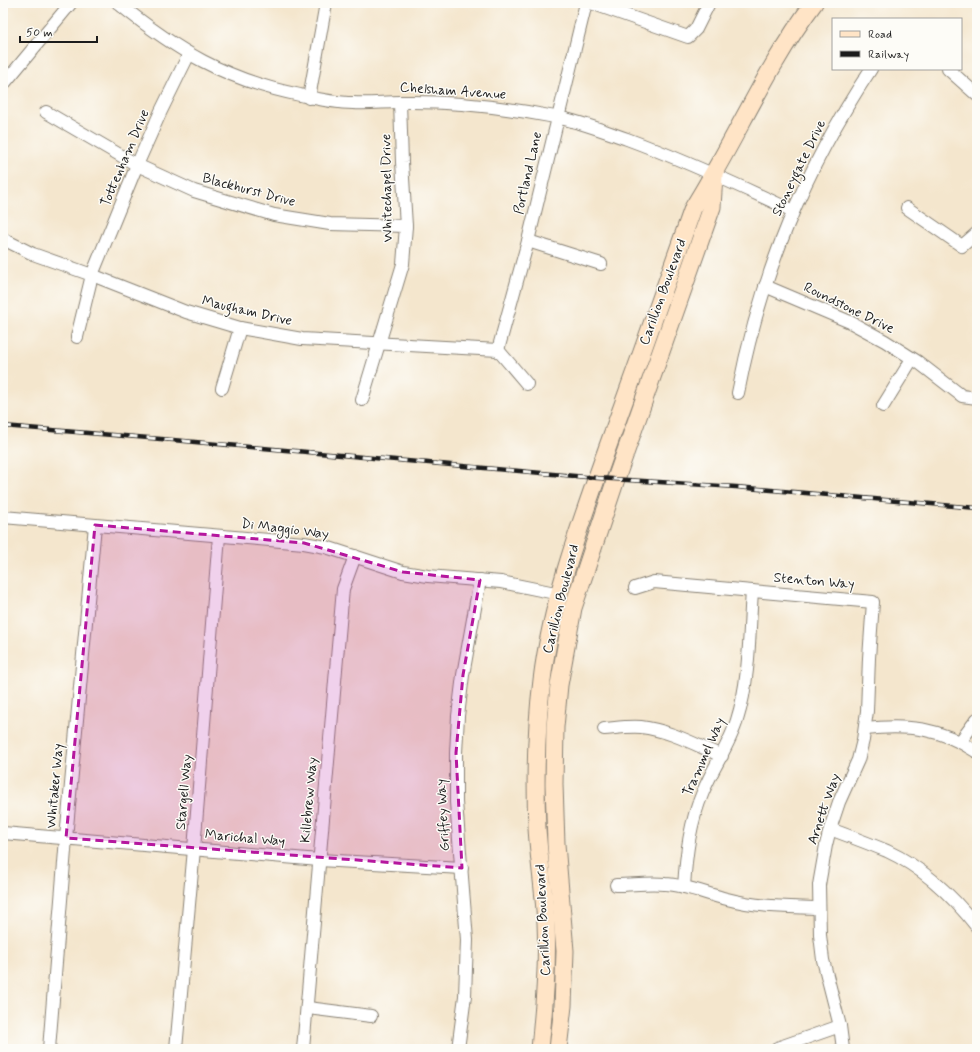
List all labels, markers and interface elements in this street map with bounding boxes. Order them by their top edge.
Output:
scale bar [20,18,97,44]
legend [832,18,962,70]
text: 50 m [26,25,53,41]
text: Road [868,27,892,43]
text: Railway [868,47,910,63]
street label: Chelsham Avenue [399,78,507,104]
street label: Tottenham Drive [96,107,154,209]
street label: Stoneygate Drive [768,116,832,220]
street label: Portland Lane [510,130,546,216]
street label: Whitechapel Drive [377,134,397,242]
street label: Blackhurst Drive [201,169,297,211]
street label: Carillion Boulevard [635,236,691,348]
street label: Roundstone Drive [801,278,897,338]
street label: Maugham Drive [200,292,294,332]
street label: Di Maggio Way [240,515,330,544]
street label: Carillion Boulevard [539,542,583,656]
street label: Stenton Way [773,569,855,593]
street label: Trammel Way [679,715,729,799]
street label: Whitaker Way [42,743,68,829]
street label: Stargell Way [172,753,196,831]
street label: Killebrew Way [296,756,322,844]
street label: Arnett Way [803,771,845,847]
street label: Griffey Way [432,778,454,852]
street label: Marichal Way [204,826,286,850]
street label: Carillion Boulevard [531,864,555,976]

